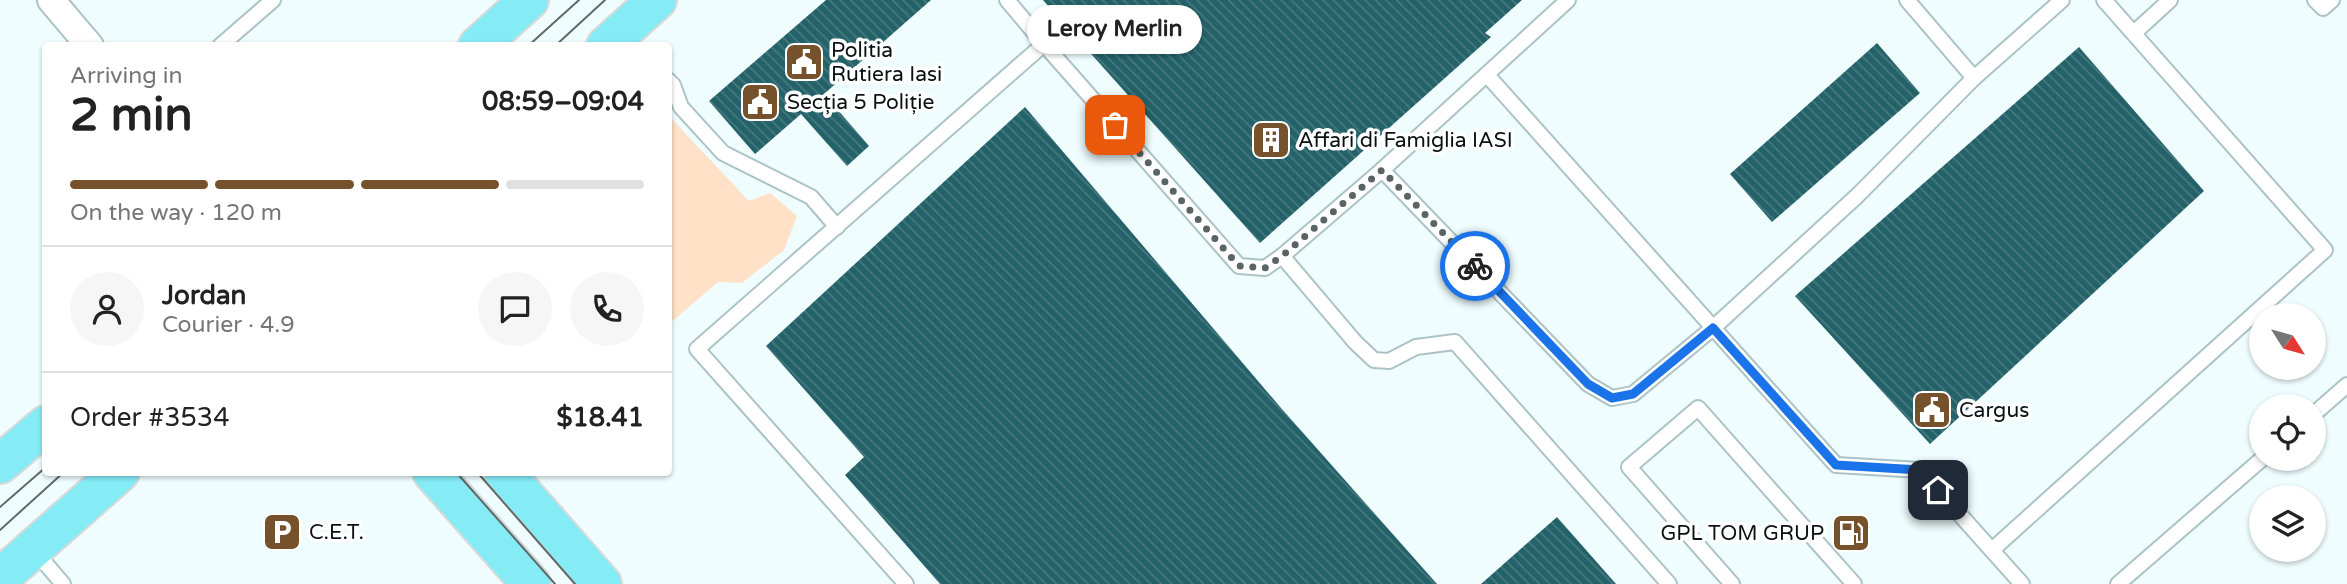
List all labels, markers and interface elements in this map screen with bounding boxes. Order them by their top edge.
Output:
callout: Leroy Merlin [1028,6,1202,55]
text: Leroy Merlin [1046,15,1183,43]
place label: Politia Rutiera Iasi [831,38,942,87]
public building icon: Politia Rutiera Iasi [783,41,825,83]
text: Arriving in [70,62,183,90]
public building icon: Secția 5 Poliție [739,81,781,123]
text: 08:59–09:04 [482,86,644,117]
text: 2 min [70,88,193,143]
place label: Secția 5 Poliție [787,90,934,115]
pin [1085,95,1145,155]
icon: bag [1096,106,1134,144]
building icon: Affari di Famiglia IASI [1250,119,1292,161]
place label: Affari di Famiglia IASI [1298,128,1513,153]
text: On the way · 120 m [70,199,282,227]
courier [1440,231,1510,301]
icon: bike [1456,247,1494,285]
button: person [70,272,144,346]
button: chat [478,272,552,346]
button: phone [570,272,644,346]
text: Jordan [162,280,246,311]
north arrow [2249,303,2326,380]
map controls [2249,303,2326,562]
text: Courier · 4.9 [162,311,295,339]
public building icon: Cargus [1911,389,1953,431]
button: locate [2249,394,2326,471]
place label: Cargus [1959,398,2029,423]
text: Order #3534 [70,402,230,433]
text: $18.41 [556,402,644,433]
pin [1908,460,1968,520]
icon: home [1919,471,1957,509]
button: layers [2249,485,2326,562]
parking icon: C.E.T. [261,511,303,553]
fuel station icon: GPL TOM GRUP [1830,512,1872,554]
place label: C.E.T. [309,520,364,545]
place label: GPL TOM GRUP [1660,521,1824,546]

